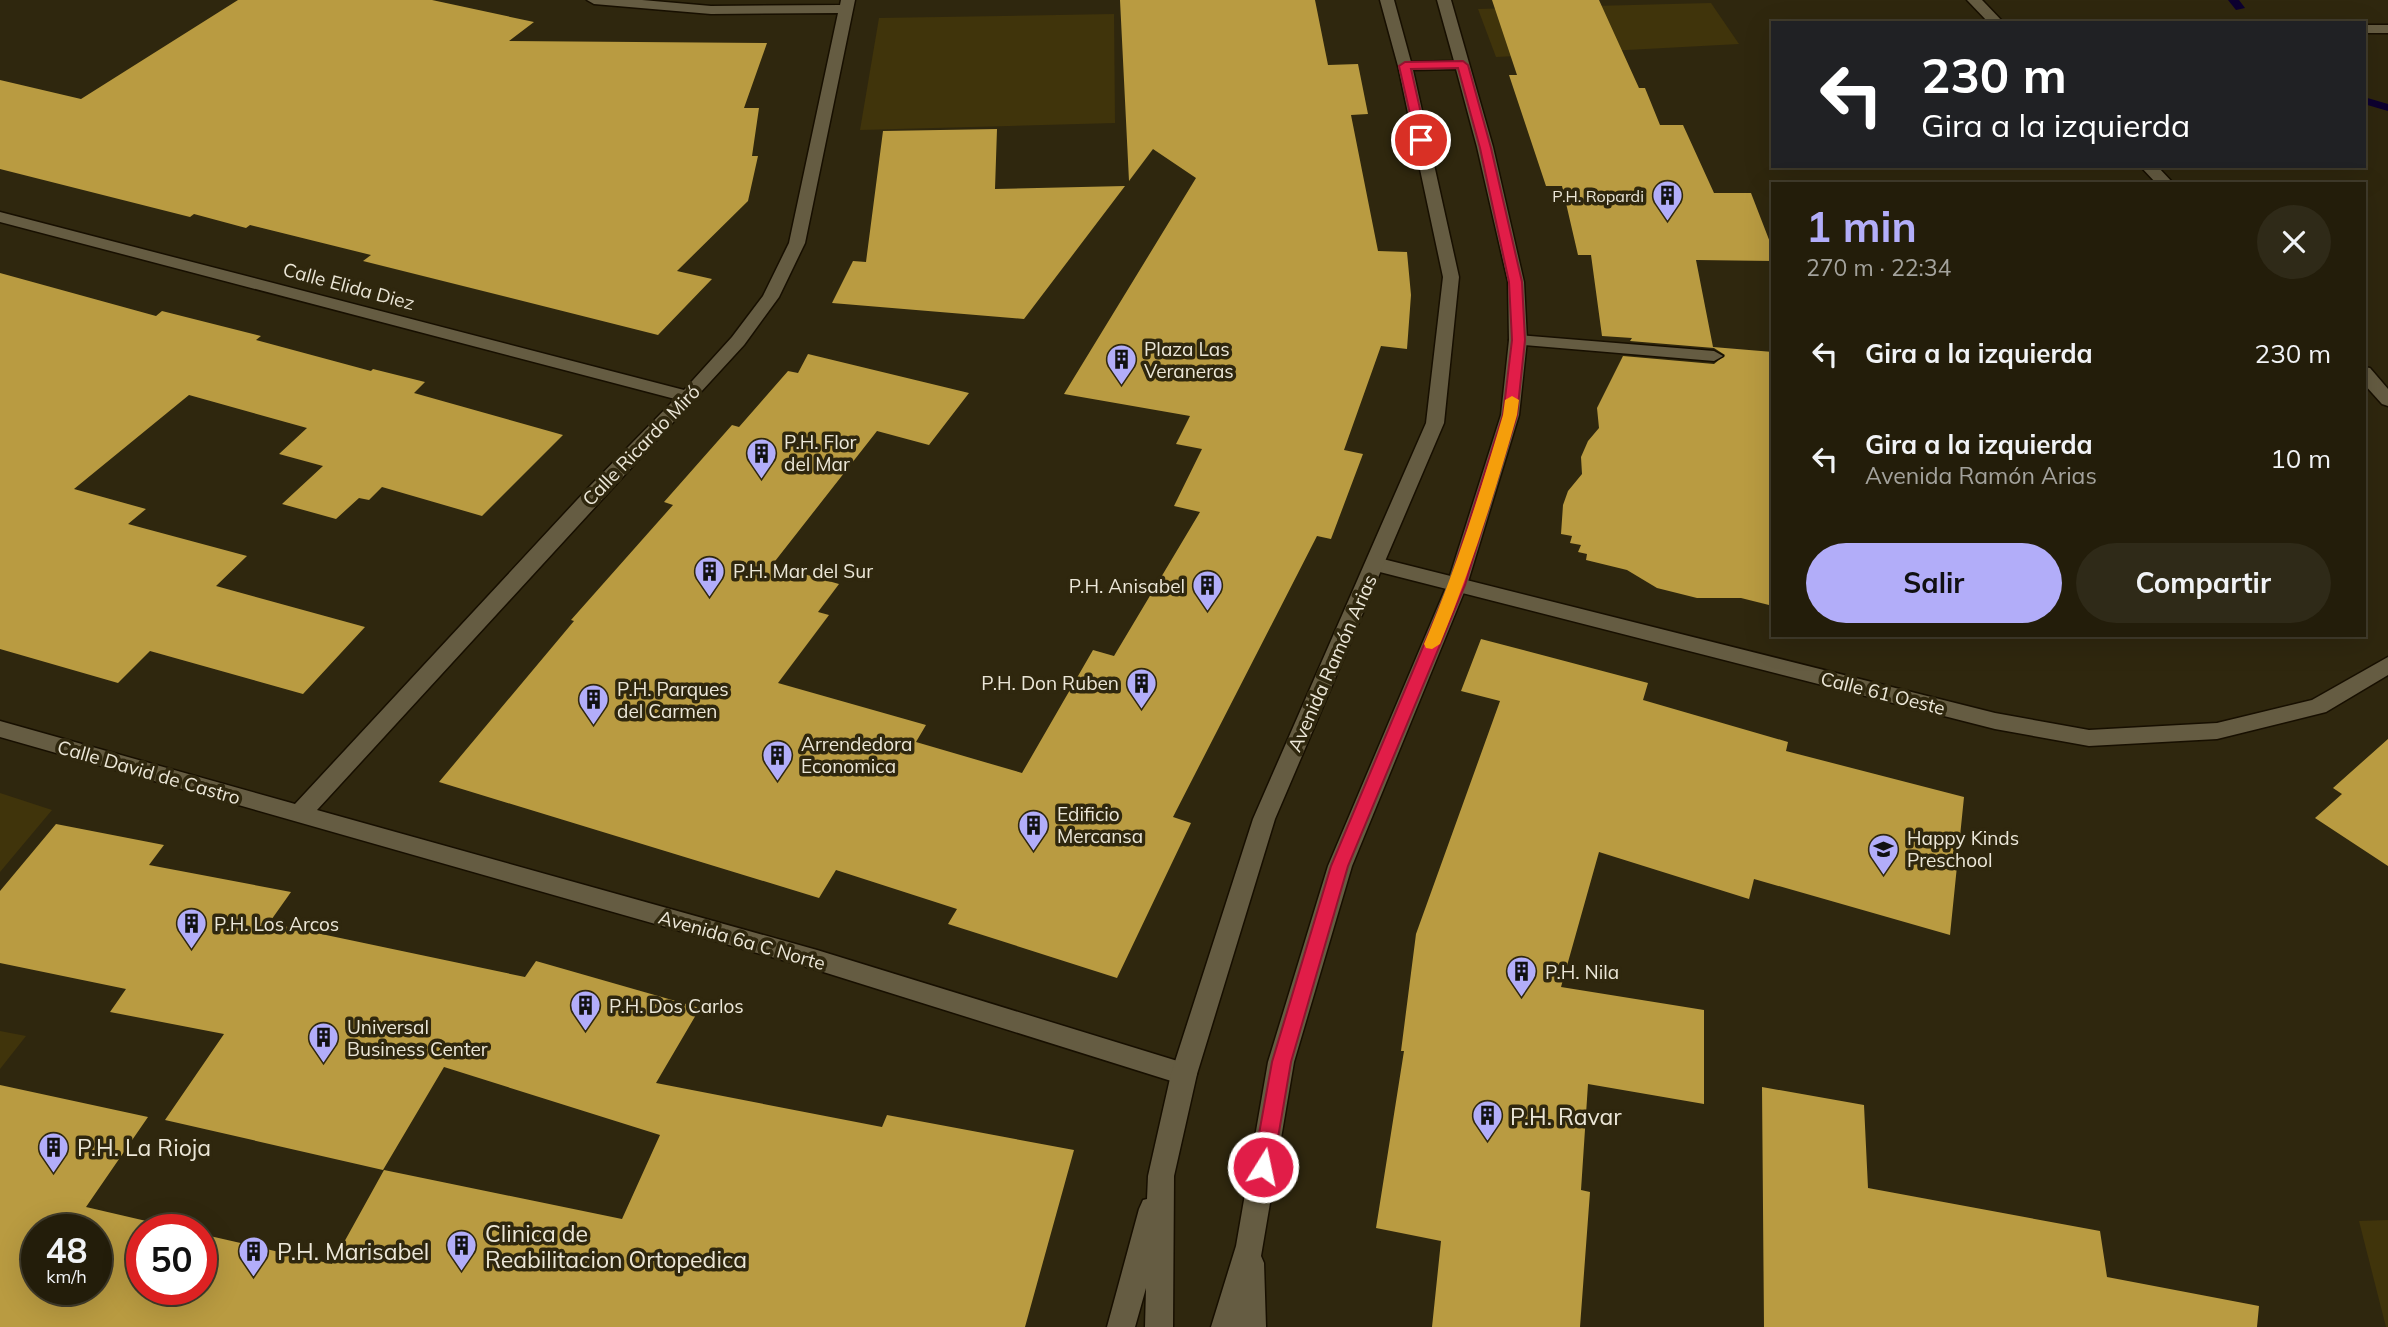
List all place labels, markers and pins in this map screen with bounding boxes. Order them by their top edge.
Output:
pin [1391,110,1451,170]
building icon: P.H. Ropardi [1650,179,1684,223]
place label: P.H. Ropardi [1552,186,1644,206]
place label: Plaza Las Veraneras [1144,337,1234,383]
building icon: Plaza Las Veraneras [1104,343,1138,387]
place label: P.H. Flor del Mar [784,430,857,476]
building icon: P.H. Flor del Mar [744,436,778,480]
building icon: P.H. Mar del Sur [693,554,727,598]
place label: P.H. Mar del Sur [733,559,873,583]
building icon: P.H. Anisabel [1191,569,1225,613]
place label: P.H. Anisabel [1069,574,1185,598]
building icon: P.H. Don Ruben [1125,666,1159,710]
place label: P.H. Don Ruben [981,671,1119,695]
place label: P.H. Parques del Carmen [617,677,729,723]
building icon: P.H. Parques del Carmen [577,683,611,727]
place label: Arrendedora Economica [801,732,912,778]
building icon: Arrendedora Economica [761,738,795,782]
place label: Edificio Mercansa [1057,802,1143,848]
building icon: Edificio Mercansa [1017,808,1051,852]
place label: Happy Kinds Preschool [1907,826,2019,872]
school or university icon: Happy Kinds Preschool [1867,832,1901,876]
building icon: P.H. Los Arcos [174,907,208,951]
place label: P.H. Los Arcos [214,912,339,936]
building icon: P.H. Nila [1505,955,1539,999]
place label: P.H. Nila [1545,960,1619,984]
building icon: P.H. Dos Carlos [569,989,603,1033]
place label: P.H. Dos Carlos [609,994,744,1018]
place label: Universal Business Center [347,1015,488,1061]
building icon: Universal Business Center [307,1021,341,1065]
building icon: P.H. Ravar [1470,1099,1504,1143]
place label: P.H. Ravar [1510,1102,1622,1131]
building icon: P.H. La Rioja [37,1130,71,1174]
place label: P.H. La Rioja [77,1133,211,1162]
place label: Clinica de Reabilitacion Ortopedica [485,1219,747,1274]
building icon: Clinica de Reabilitacion Ortopedica [445,1229,479,1273]
building icon: P.H. Marisabel [237,1234,271,1278]
place label: P.H. Marisabel [277,1237,429,1266]

